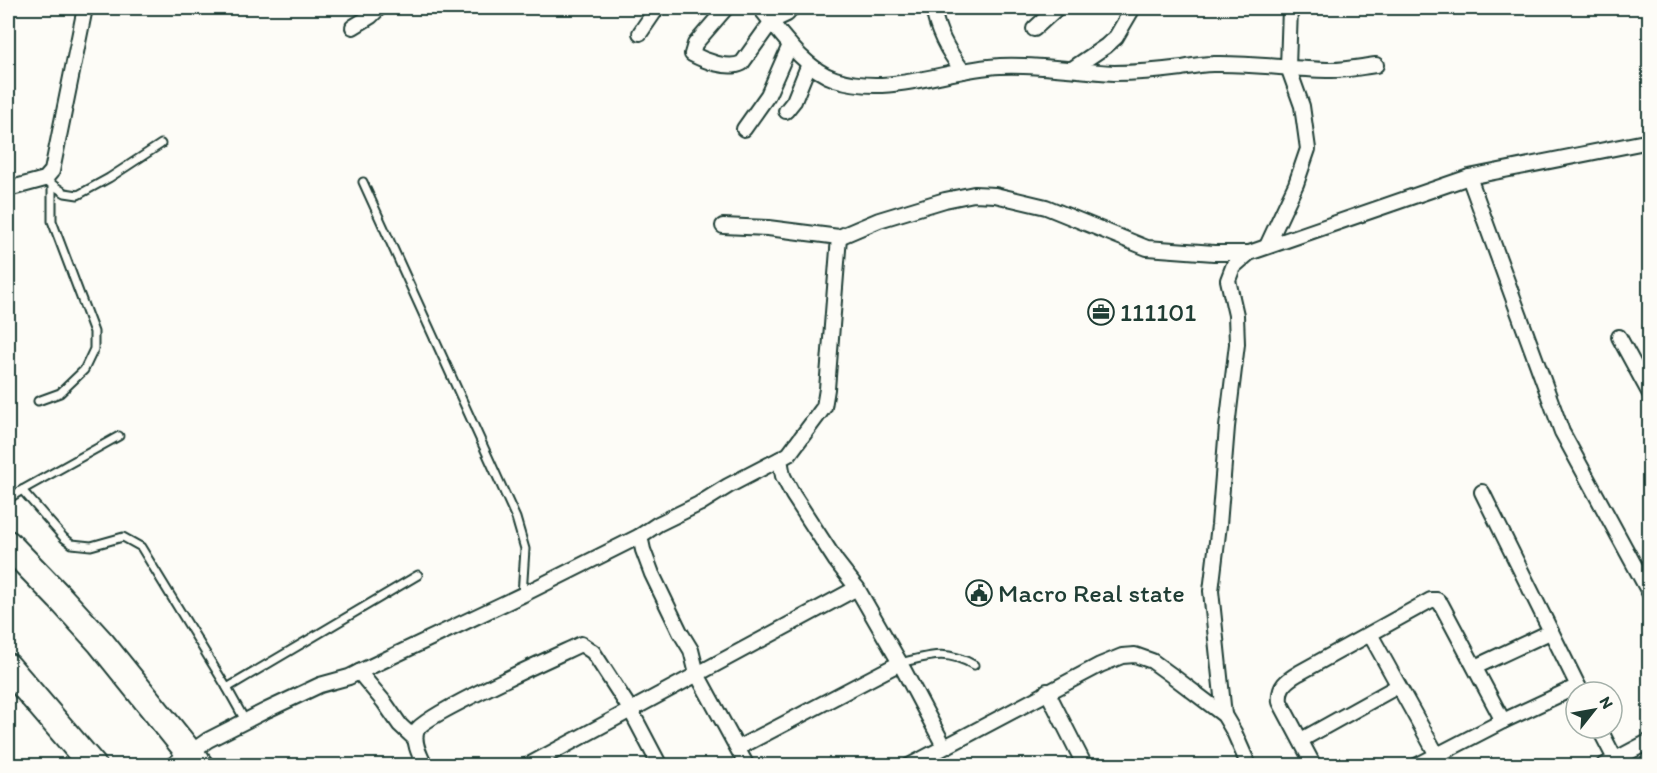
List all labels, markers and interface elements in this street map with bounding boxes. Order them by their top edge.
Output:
place label: 111101 [1120,296,1196,328]
office icon: 111101 [1086,297,1116,327]
place label: Macro Real state [998,577,1185,609]
public building icon: Macro Real state [964,578,994,608]
north arrow [1564,680,1624,740]
text: N [1596,693,1617,712]

